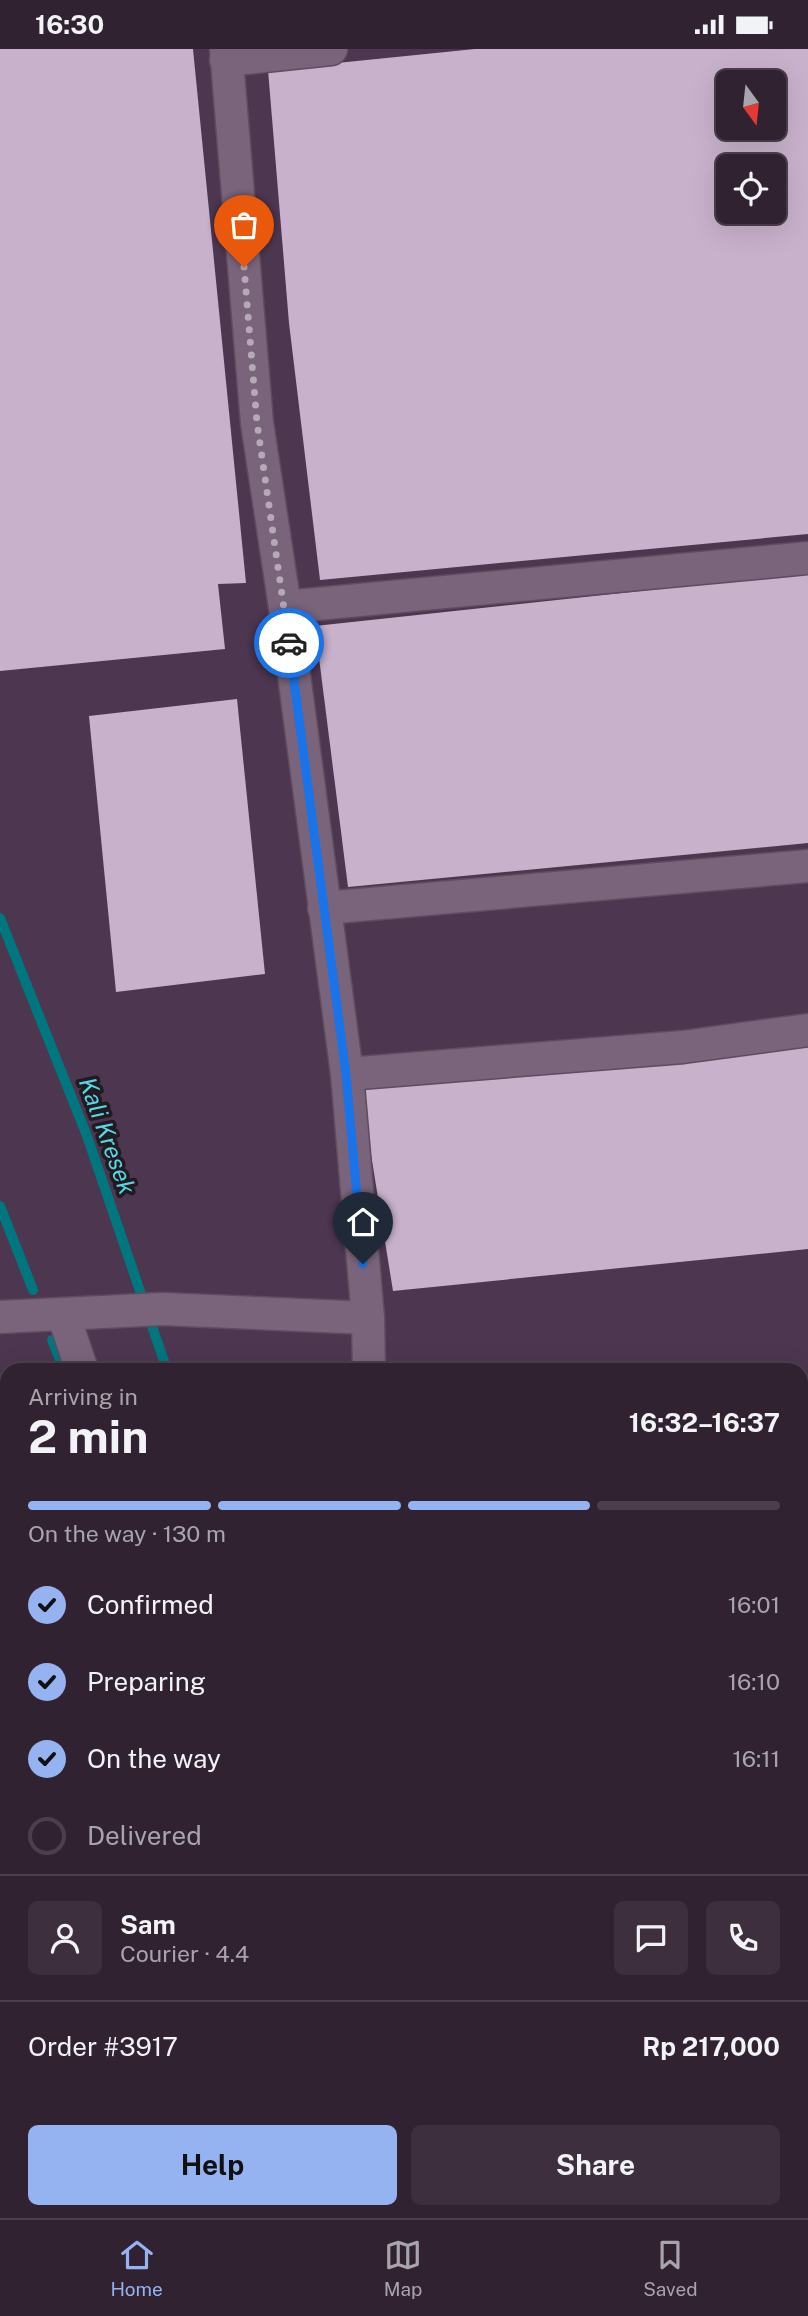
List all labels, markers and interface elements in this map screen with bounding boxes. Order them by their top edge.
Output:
text: 16:30 [35,9,104,40]
north arrow [716,70,786,140]
map controls [716,70,786,224]
button: locate [716,154,786,224]
pin [214,195,274,267]
icon: bag [225,206,263,244]
courier [254,608,324,678]
icon: car [270,624,308,662]
water label: Kali Kresek [74,1073,142,1198]
pin [333,1192,393,1264]
icon: home [344,1203,382,1241]
text: Arriving in [28,1383,138,1410]
text: 16:32–16:37 [629,1407,780,1438]
text: 2 min [28,1409,148,1463]
text: On the way · 130 m [28,1520,226,1547]
icon: check [28,1586,66,1624]
text: Confirmed [87,1589,214,1620]
text: 16:01 [728,1591,780,1618]
icon: check [28,1663,66,1701]
text: Preparing [87,1666,206,1697]
text: 16:10 [728,1668,780,1695]
icon: check [28,1740,66,1778]
text: On the way [87,1743,221,1774]
text: 16:11 [732,1745,780,1772]
text: Delivered [87,1820,202,1851]
button: person [28,1901,102,1975]
button: chat [614,1901,688,1975]
button: phone [706,1901,780,1975]
text: Sam [120,1909,176,1940]
text: Courier · 4.4 [120,1940,249,1967]
text: Order #3917 [28,2031,178,2062]
text: Rp 217,000 [642,2031,780,2062]
button: Help [28,2125,397,2205]
button: Share [411,2125,780,2205]
tab: Home [110,2236,163,2300]
tab: Map [384,2236,422,2300]
tab: Saved [643,2236,698,2300]

